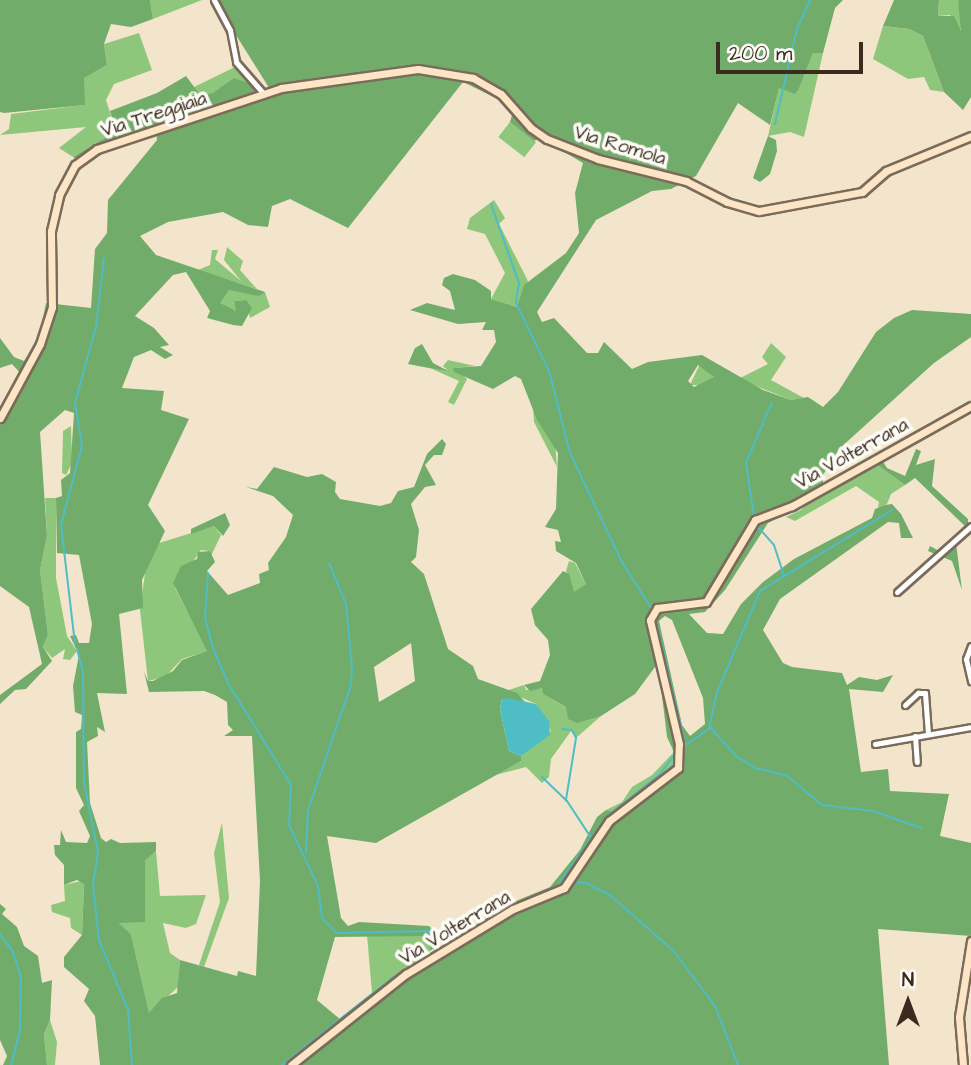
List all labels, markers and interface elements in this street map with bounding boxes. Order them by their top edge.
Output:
scale bar [719,28,866,72]
text: 200 m [729,39,792,68]
street label: Via Treggiaia [98,87,210,143]
street label: Via Romola [572,121,668,171]
street label: Via Volterrana [792,414,912,494]
street label: Via Volterrana [395,886,515,970]
north arrow [873,967,943,1037]
text: N [902,967,914,994]

